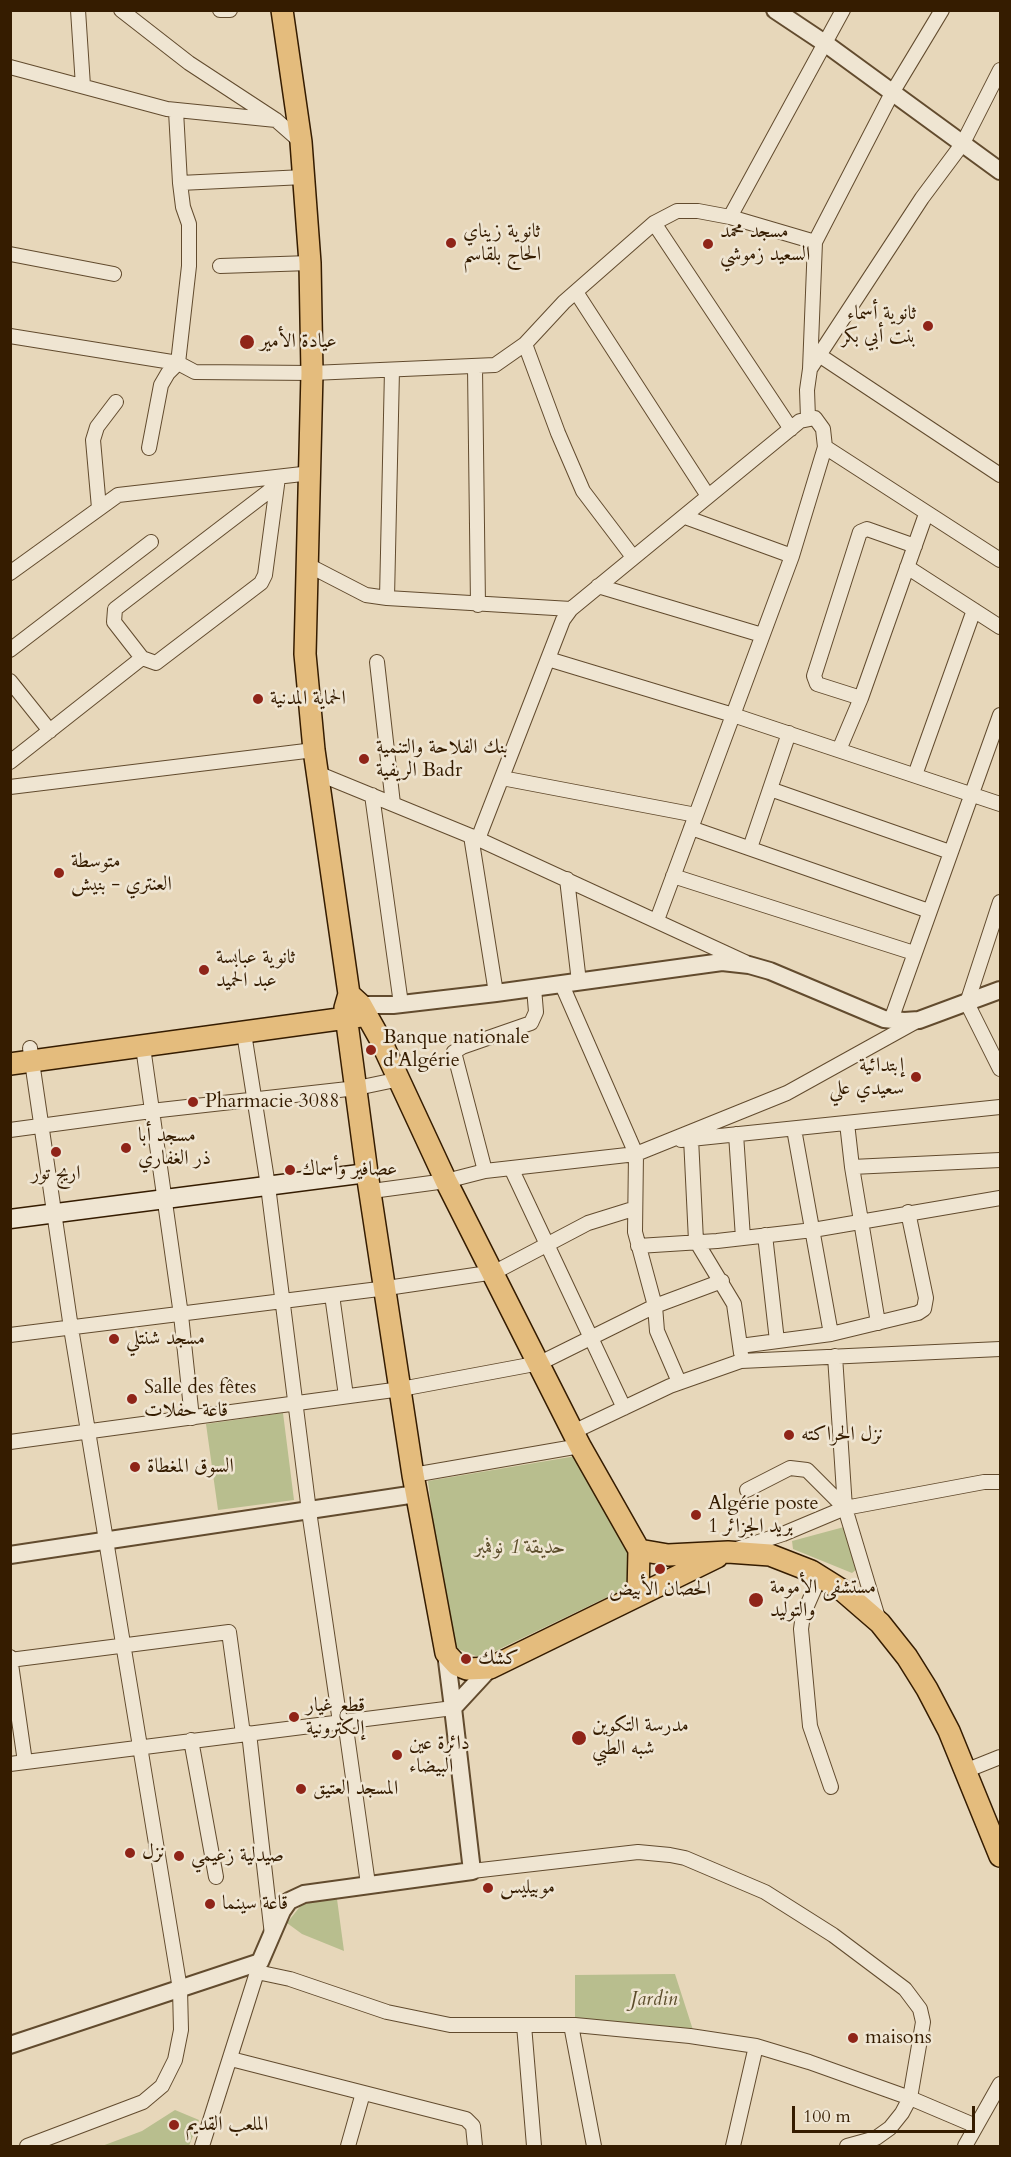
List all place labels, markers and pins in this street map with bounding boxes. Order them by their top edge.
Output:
place label: ثانوية زيناي الحاج بلقاسم [463,220,541,267]
place label: مسجد محمد السعيد زموشي [720,220,810,267]
marker: ثانوية زيناي الحاج بلقاسم [444,236,458,250]
marker: مسجد محمد السعيد زموشي [701,237,715,251]
place label: ثانوية أسماء بنت أبي بكر [842,302,916,349]
marker: ثانوية أسماء بنت أبي بكر [921,319,935,333]
place label: عيادة الأمير [260,330,337,354]
marker: عيادة الأمير [238,333,256,351]
place label: الحماية المدنية [270,687,346,711]
marker: الحماية المدنية [251,692,265,706]
place label: بنك الفلاحة والتنمية الريفية Badr [376,736,508,783]
marker: بنك الفلاحة والتنمية الريفية Badr [357,752,371,766]
place label: متوسطة العنتري - بنيش [71,850,172,897]
marker: متوسطة العنتري - بنيش [52,866,66,880]
place label: ثانوية عبابسة عبد الحميد [216,946,295,993]
marker: ثانوية عبابسة عبد الحميد [197,963,211,977]
place label: Banque nationale d'Algérie [383,1026,530,1073]
marker: Banque nationale d'Algérie [364,1043,378,1057]
place label: إبتدائية سعيدي علي [829,1054,904,1101]
marker: إبتدائية سعيدي علي [909,1070,923,1084]
place label: Pharmacie 3088 [205,1090,339,1114]
marker: Pharmacie 3088 [186,1095,200,1109]
place label: مسجد أبا ذر الغفاري [138,1124,211,1171]
marker: مسجد أبا ذر الغفاري [119,1141,133,1155]
marker: اريج تور [49,1145,63,1159]
place label: عصافير وأسماك [302,1158,397,1182]
place label: اريج تور [31,1162,81,1186]
marker: عصافير وأسماك [283,1163,297,1177]
place label: مسجد شنتلي [126,1327,205,1351]
marker: مسجد شنتلي [107,1332,121,1346]
place label: Salle des fêtes قاعة حفلات [144,1376,256,1423]
marker: Salle des fêtes قاعة حفلات [125,1392,139,1406]
place label: نزل الحراكته [801,1423,883,1447]
marker: نزل الحراكته [782,1428,796,1442]
place label: السوق المغطاة [147,1455,234,1479]
marker: السوق المغطاة [128,1460,142,1474]
place label: Algérie poste 1 بريد الجزائر [708,1492,819,1539]
marker: Algérie poste 1 بريد الجزائر [689,1508,703,1522]
marker: الحصان الأبيض [653,1562,667,1576]
place label: مستشفى الأمومة والتوليد [770,1576,876,1623]
place label: الحصان الأبيض [609,1578,711,1602]
marker: مستشفى الأمومة والتوليد [747,1591,765,1609]
place label: كشك [478,1647,519,1671]
marker: كشك [459,1652,473,1666]
place label: قطع غيار إلكترونية [306,1694,365,1741]
marker: قطع غيار إلكترونية [287,1710,301,1724]
place label: مدرسة التكوين شبه الطبي [592,1714,689,1761]
marker: مدرسة التكوين شبه الطبي [570,1729,588,1747]
place label: دائرة عين البيضاء [409,1732,470,1779]
marker: دائرة عين البيضاء [390,1748,404,1762]
place label: المسجد العتيق [313,1777,398,1801]
marker: المسجد العتيق [294,1782,308,1796]
place label: نزل [142,1841,165,1865]
place label: صيدلية زعيمي [191,1844,284,1868]
marker: نزل [123,1846,137,1860]
marker: صيدلية زعيمي [172,1849,186,1863]
place label: موبيليس [500,1876,555,1900]
marker: موبيليس [481,1881,495,1895]
place label: قاعة سينما [222,1892,288,1916]
marker: قاعة سينما [203,1897,217,1911]
place label: maisons [865,2026,932,2050]
marker: maisons [846,2031,860,2045]
place label: الملعب القديم [186,2113,268,2137]
marker: الملعب القديم [167,2118,181,2132]

